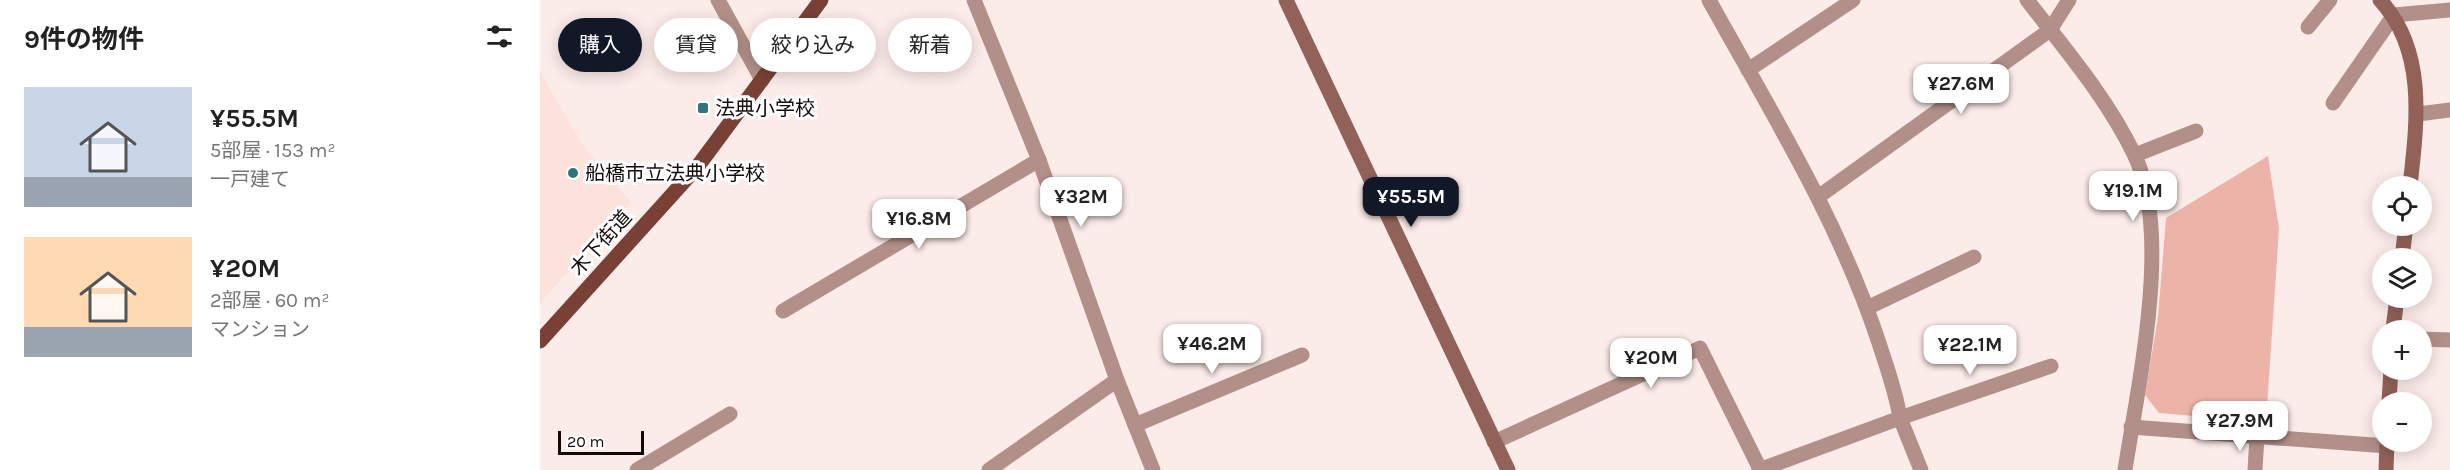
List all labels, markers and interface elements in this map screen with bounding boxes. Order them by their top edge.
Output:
chip: 購入 [558,18,642,72]
chip: 賃貸 [654,18,738,72]
chip: 絞り込み [750,18,876,72]
chip: 新着 [888,18,972,72]
icon: filters [483,20,516,53]
text: 9件の物件 [24,24,144,55]
pin: ¥27.6M [1912,64,2010,115]
text: ¥27.6M [1927,72,1995,95]
place label: 法典小学校 [715,97,815,120]
marker: 法典小学校 [696,101,710,115]
text: ¥55.5M [210,103,299,134]
icon: home [72,111,144,183]
text: 5部屋 · 153 m² [210,139,336,162]
place label: 船橋市立法典小学校 [585,162,765,185]
marker: 船橋市立法典小学校 [566,166,580,180]
text: 一戸建て [210,168,290,191]
pin: ¥19.1M [2084,171,2182,222]
map controls [2372,176,2432,452]
button: locate [2372,176,2432,236]
pin: ¥32M [1045,177,1117,228]
pin: ¥55.5M [1362,177,1460,228]
text: ¥19.1M [2103,179,2163,202]
text: ¥32M [1054,185,1108,208]
text: ¥55.5M [1377,185,1445,208]
pin: ¥16.8M [870,199,968,250]
street label: 木下街道 [566,206,636,280]
text: ¥16.8M [886,207,952,230]
button: layers [2372,248,2432,308]
text: ¥20M [210,253,280,284]
icon: home [72,261,144,333]
text: 2部屋 · 60 m² [210,289,329,312]
text: マンション [210,318,310,341]
button: + [2372,320,2432,380]
pin: ¥46.2M [1163,324,1261,375]
pin: ¥22.1M [1921,325,2019,376]
text: ¥46.2M [1177,332,1247,355]
text: ¥22.1M [1938,333,2002,356]
pin: ¥20M [1615,338,1687,389]
text: ¥20M [1624,346,1678,369]
button: − [2372,392,2432,452]
pin: ¥27.9M [2191,401,2289,452]
text: ¥27.9M [2206,409,2274,432]
scale bar [558,428,644,456]
text: 20 m [567,432,605,451]

